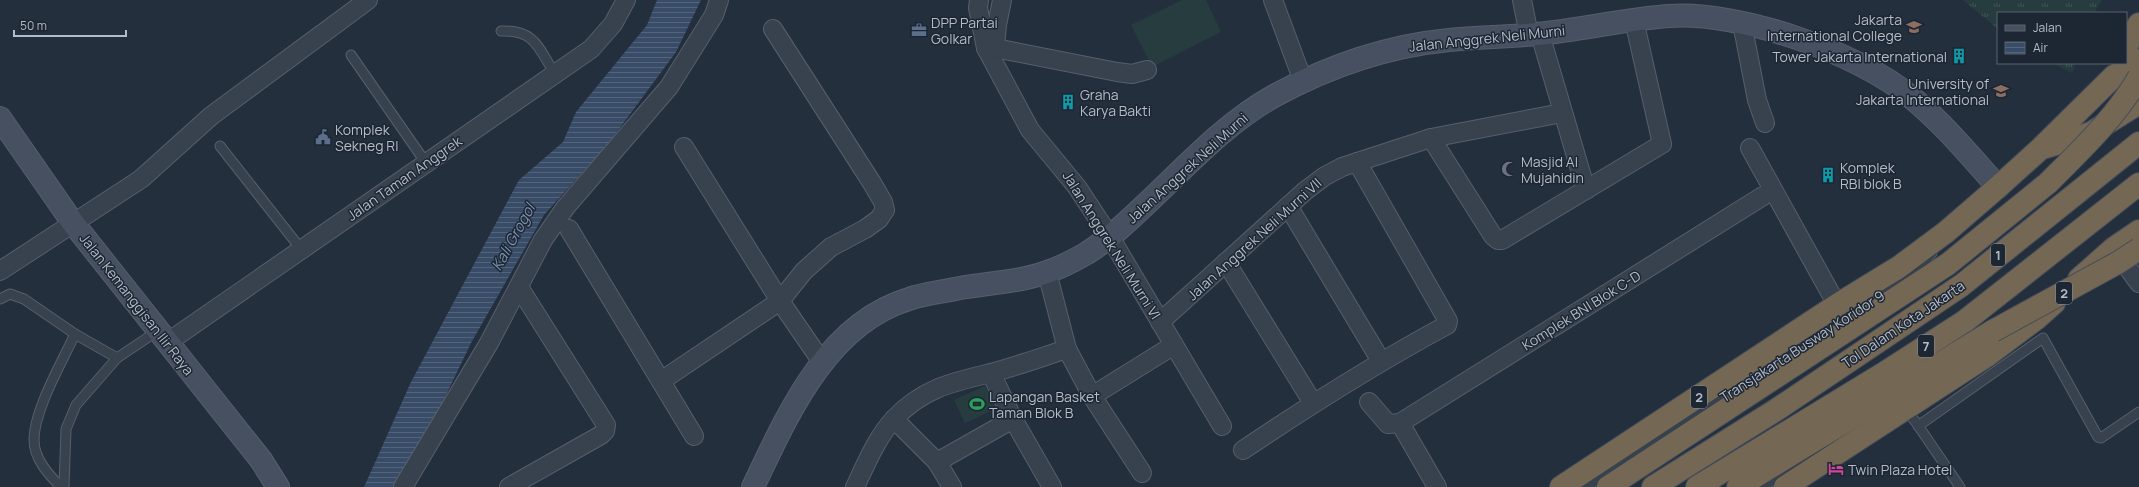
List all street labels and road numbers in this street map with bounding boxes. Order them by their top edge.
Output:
street label: Jalan Anggrek Neli Murni [1408,20,1566,56]
street label: Jalan Anggrek Neli Murni [1122,108,1252,228]
street label: Jalan Taman Anggrek [343,131,466,225]
street label: Jalan Anggrek Neli Murni VI [1059,167,1165,323]
street label: Jalan Anggrek Neli Murni VII [1183,174,1325,304]
street label: Jalan Kemanggisan Ilir Raya [76,229,198,379]
road number: 1 [1991,244,2005,266]
street label: Komplek BNI Blok C-D [1518,266,1644,354]
street label: Tol Dalam Kota Jakarta [1838,276,1968,372]
road number: 2 [2056,282,2072,304]
street label: Transjakarta Busway Koridor 9 [1716,286,1888,406]
road number: 7 [1918,335,1934,357]
road number: 2 [1691,386,1707,408]

